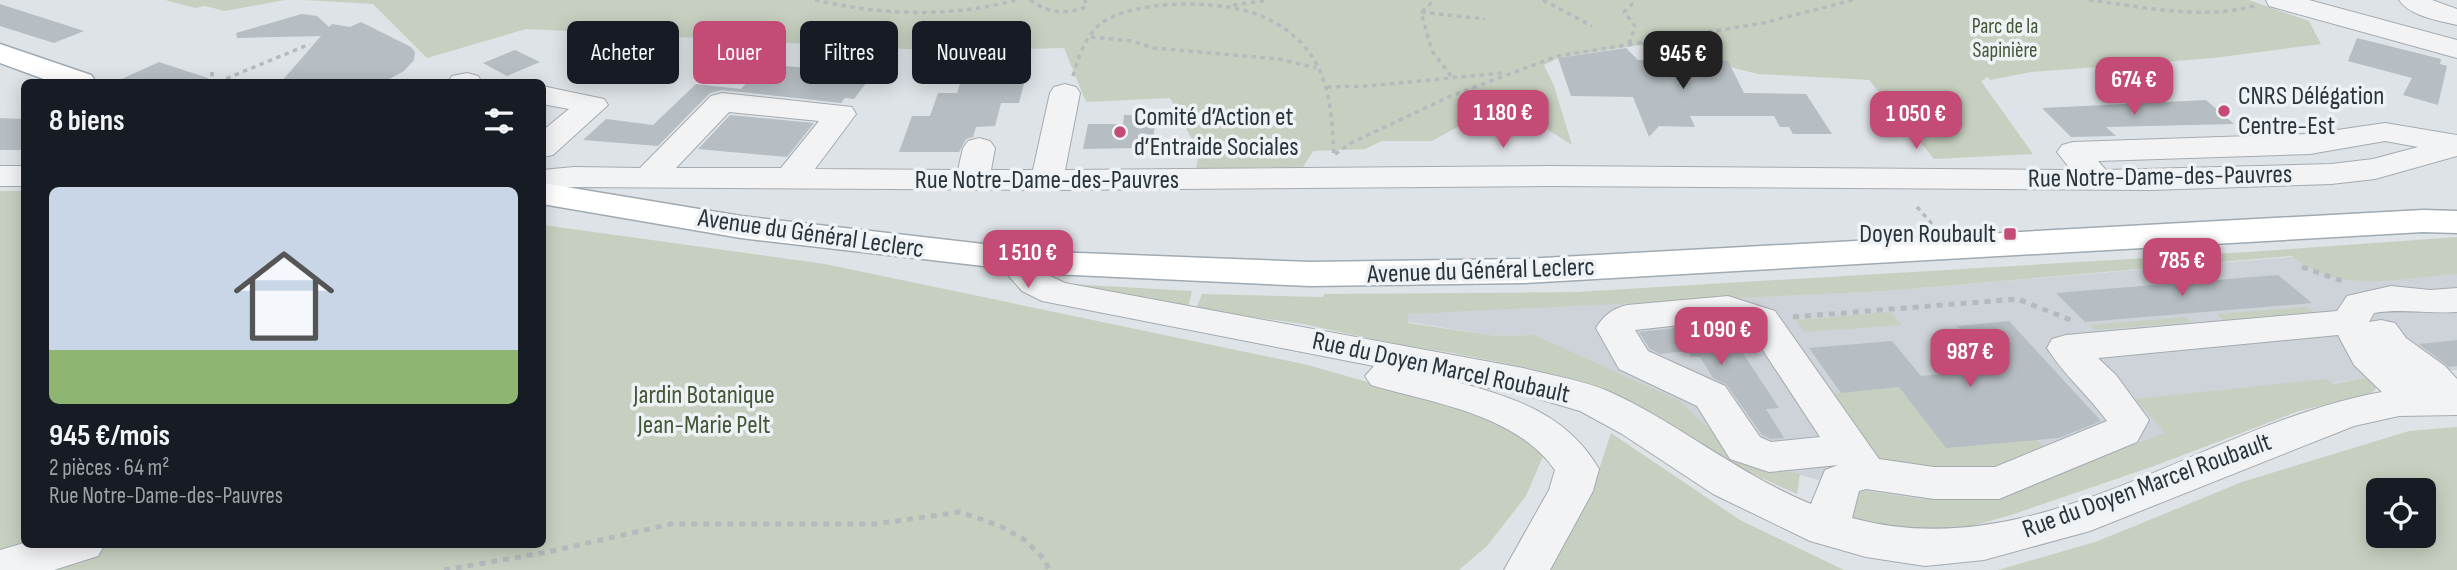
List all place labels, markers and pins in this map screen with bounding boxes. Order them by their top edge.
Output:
pin: 945 € [1634,32,1732,91]
pin: 674 € [2085,58,2183,117]
place label: CNRS Délégation Centre-Est [2238,81,2384,142]
pin: 1 180 € [1438,90,1568,150]
pin: 1 050 € [1851,92,1981,151]
place label: Comité d’Action et d’Entraide Sociales [1134,102,1299,163]
marker: CNRS Délégation Centre-Est [2216,103,2232,119]
marker: Comité d’Action et d’Entraide Sociales [1112,124,1128,140]
place label: Doyen Roubault [1859,219,1996,250]
marker: Doyen Roubault [2002,226,2018,242]
pin: 1 510 € [963,230,1093,290]
pin: 785 € [2133,238,2231,298]
pin: 1 090 € [1656,308,1786,367]
pin: 987 € [1921,330,2019,389]

